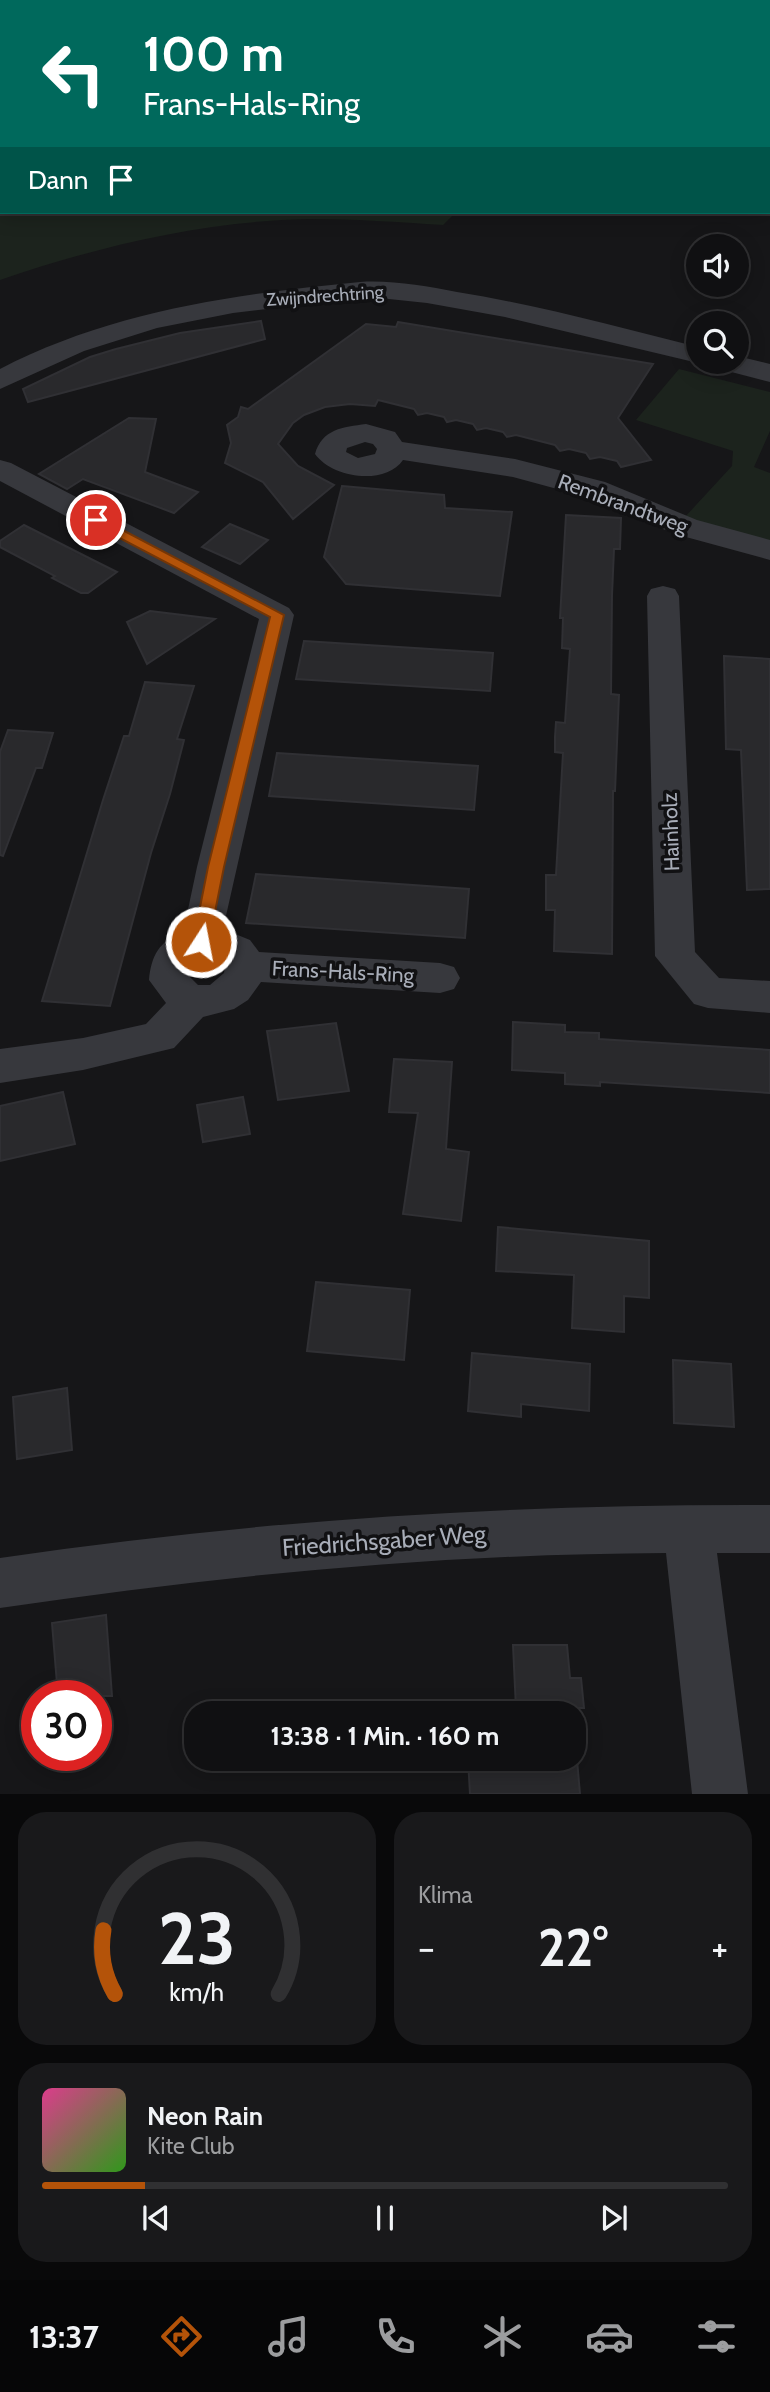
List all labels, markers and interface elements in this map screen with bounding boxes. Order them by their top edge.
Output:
text: 100 m [143,24,284,83]
icon: left [28,28,119,119]
text: Frans-Hals-Ring [143,84,360,123]
icon: arrive [102,161,140,199]
text: Dann [28,164,88,196]
map controls [686,234,749,374]
button: sound [686,234,749,297]
street label: Zwijndrechtring [266,281,385,311]
button: search [686,311,749,374]
street label: Rembrandtweg [555,468,692,539]
pin [66,490,126,550]
icon: arrive [77,501,115,539]
street label: Hainholz [657,792,684,872]
position arrow [164,905,238,979]
street label: Frans-Hals-Ring [271,955,415,988]
street label: Friedrichsgaber Weg [281,1519,488,1562]
speed limit sign: 30 [21,1680,112,1771]
text: 13:38 · 1 Min. · 160 m [271,1720,499,1752]
text: Klima [418,1881,473,1909]
text: 23 [158,1895,236,1983]
text: 22° [538,1916,608,1979]
text: − [418,1924,435,1971]
text: + [711,1924,728,1971]
text: km/h [170,1977,224,2007]
text: Neon Rain [147,2100,263,2132]
text: Kite Club [147,2132,234,2160]
icon: previous [137,2199,175,2237]
icon: pause [366,2199,404,2237]
icon: next [595,2199,633,2237]
icon: directions [157,2312,206,2361]
icon: music [264,2312,313,2361]
icon: phone [371,2312,420,2361]
icon: climate [478,2312,527,2361]
icon: car [585,2312,634,2361]
icon: filters [692,2312,741,2361]
text: 13:37 [29,2317,99,2356]

